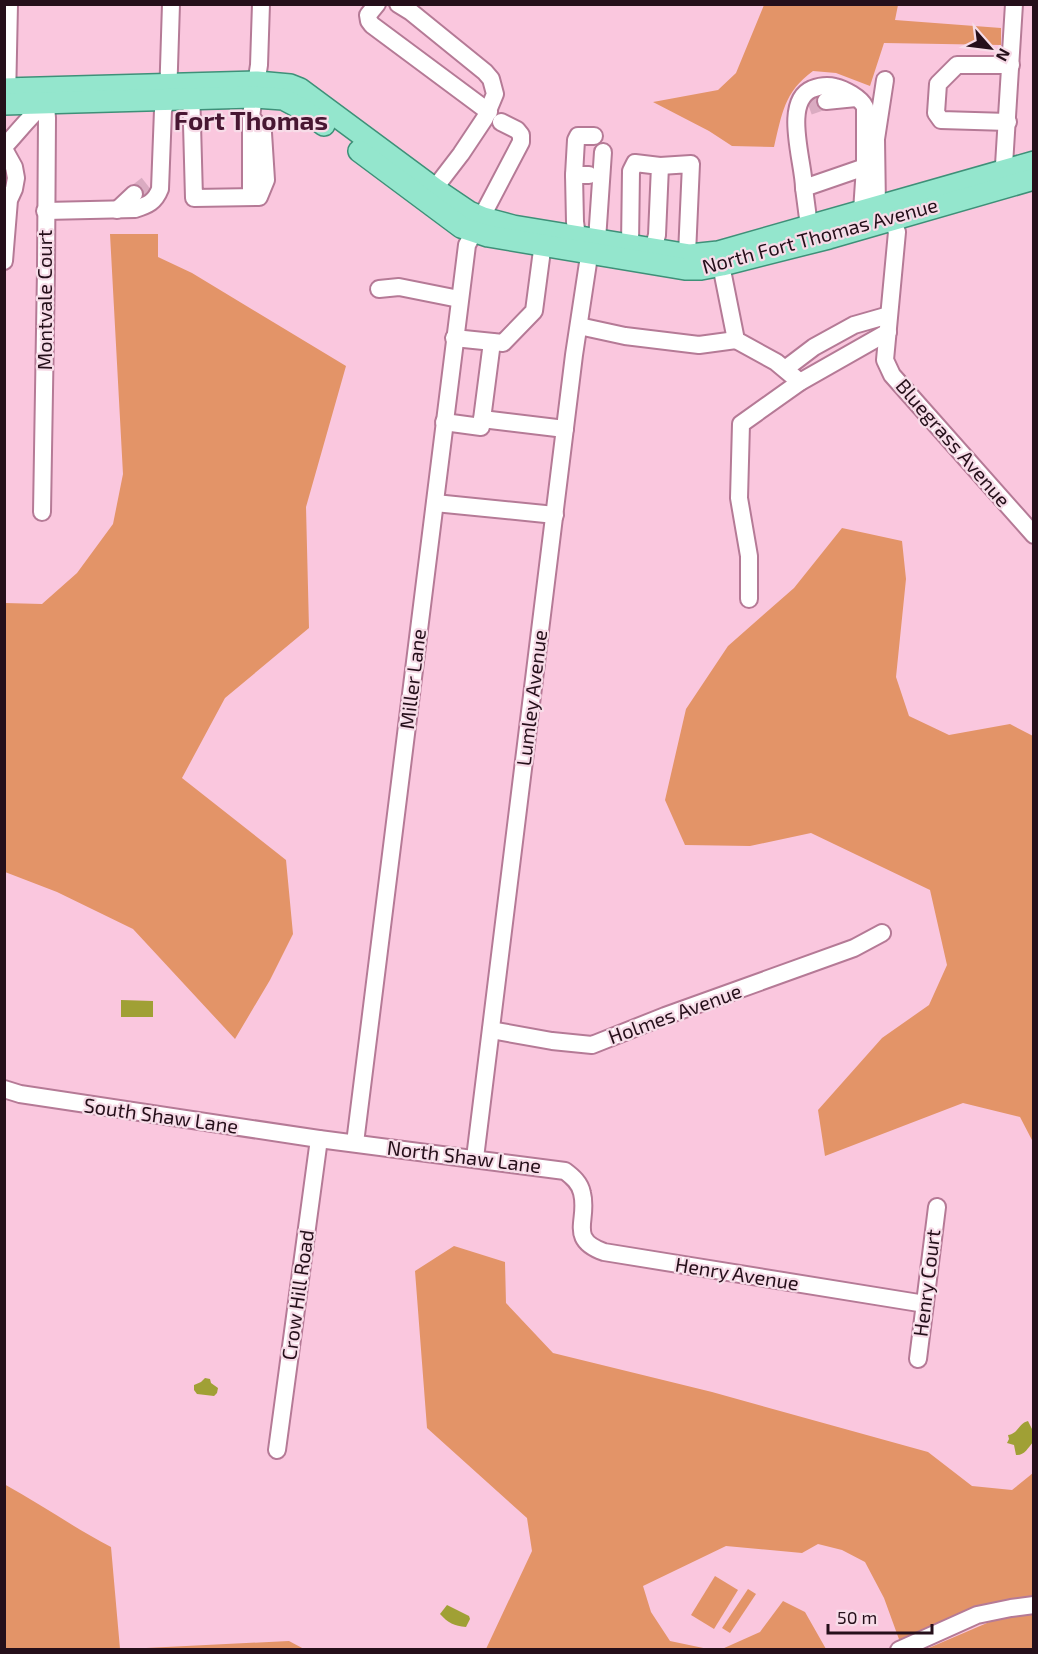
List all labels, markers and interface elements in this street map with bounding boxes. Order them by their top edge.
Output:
north arrow [960,18,1020,78]
text: N [993,46,1015,65]
district label: Fort Thomas [174,104,328,135]
street label: North Fort Thomas Avenue [699,192,940,278]
street label: Montvale Court [32,229,56,370]
street label: Bluegrass Avenue [892,373,1016,511]
street label: Miller Lane [394,627,430,730]
street label: Lumley Avenue [511,628,551,767]
street label: Holmes Avenue [605,978,745,1048]
street label: South Shaw Lane [82,1092,240,1138]
street label: North Shaw Lane [386,1135,543,1177]
street label: Henry Court [908,1227,945,1338]
street label: Crow Hill Road [276,1228,318,1362]
street label: Henry Avenue [674,1251,801,1295]
scale bar [828,1597,932,1635]
text: 50 m [837,1606,877,1628]

